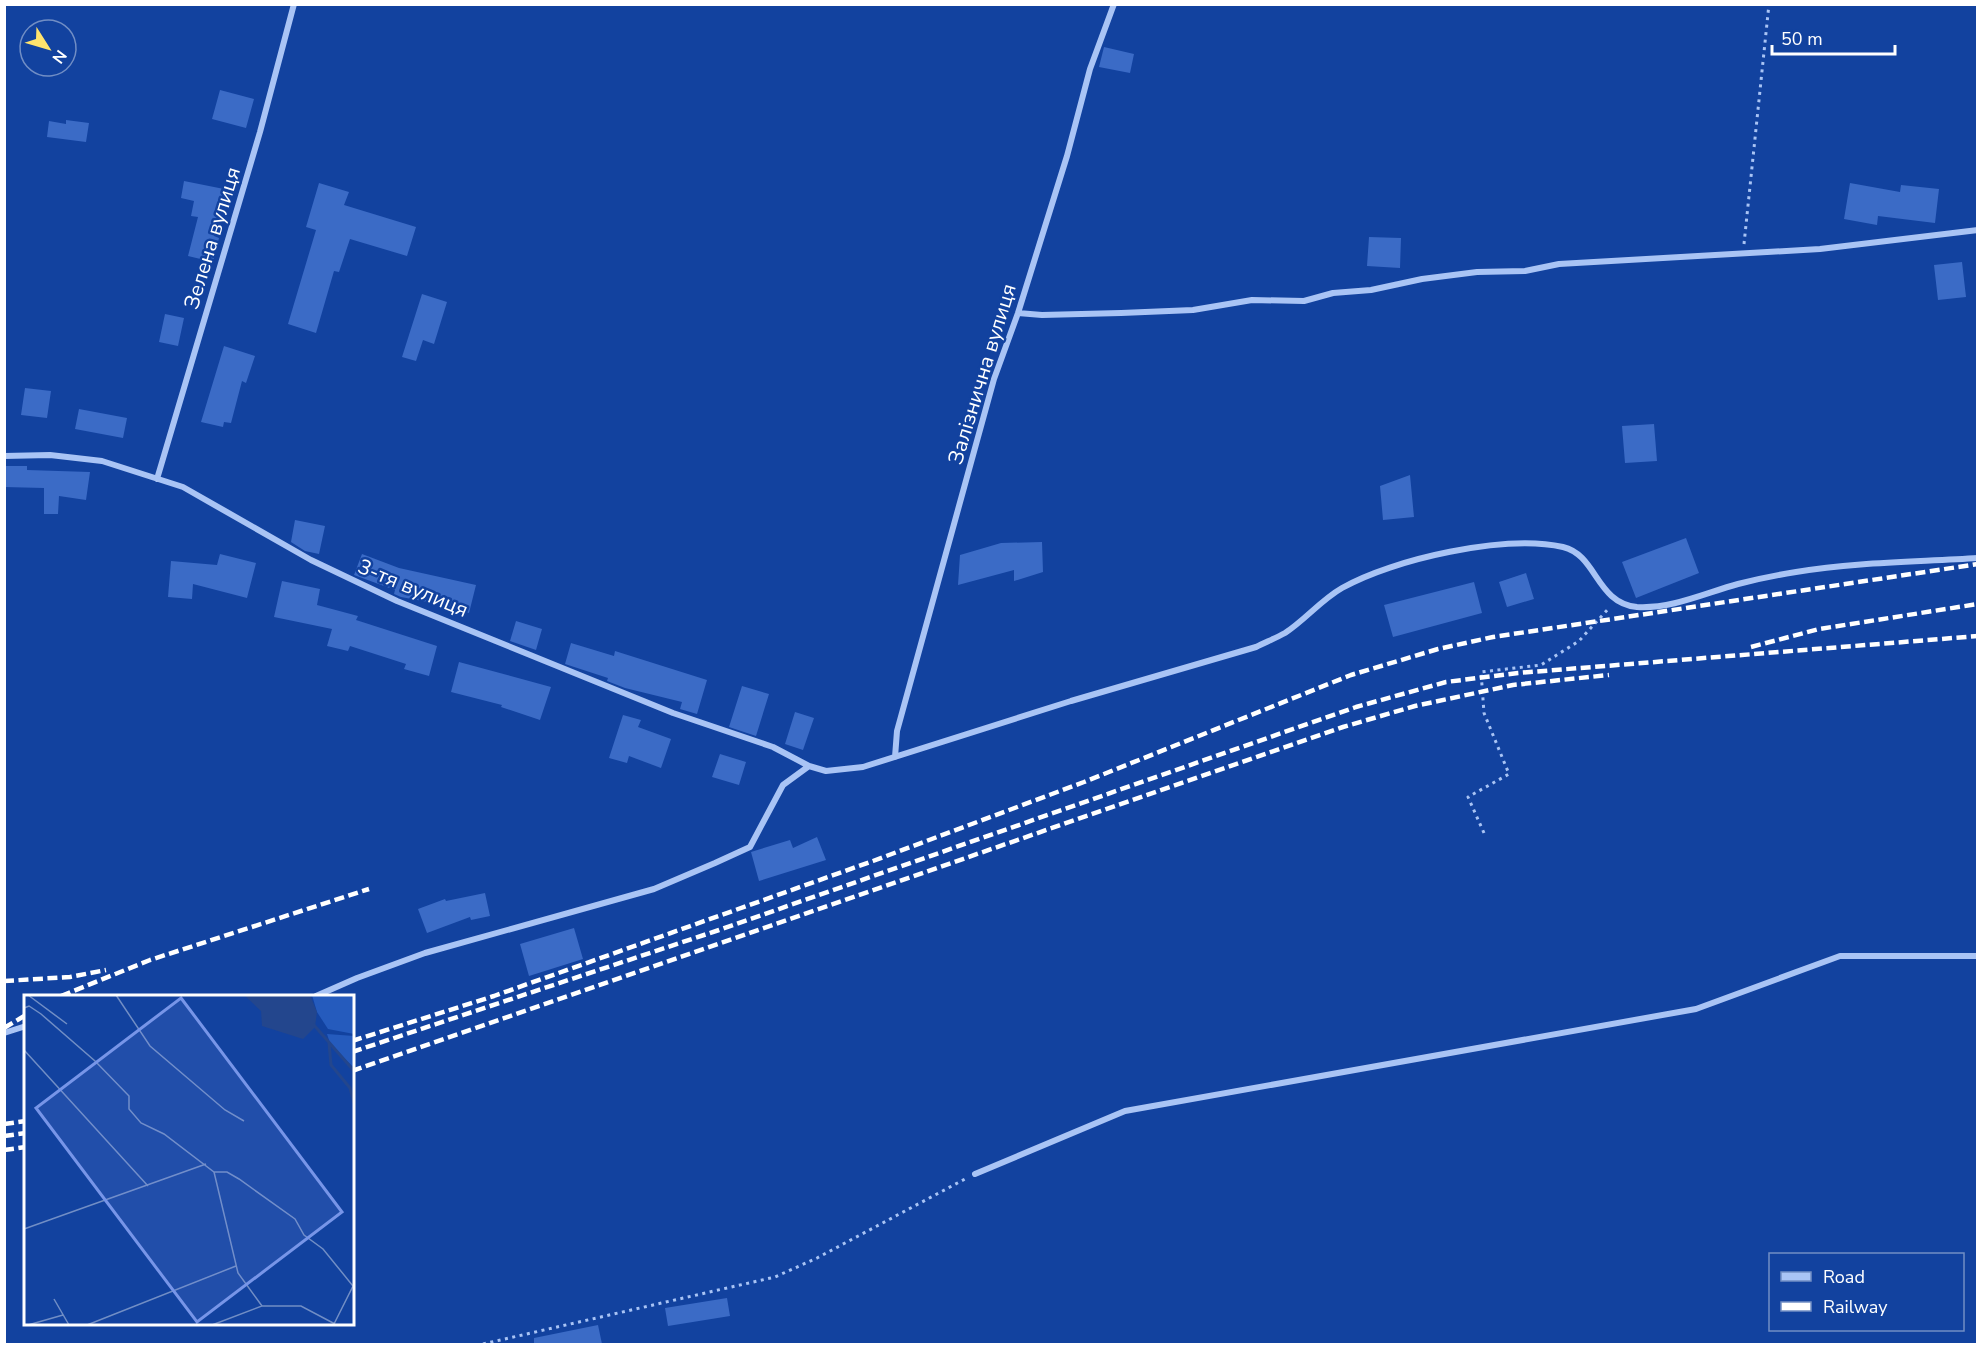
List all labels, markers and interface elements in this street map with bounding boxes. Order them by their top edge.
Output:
north arrow [18,18,78,78]
scale bar [1772,18,1895,56]
text: 50 m [1781,27,1823,51]
text: N [47,45,72,68]
street label: Зелена вулиця [177,163,247,313]
street label: Залізнична вулиця [941,280,1023,468]
street label: 3-тя вулиця [353,552,473,624]
inset map [24,995,354,1325]
legend [1769,1253,1964,1331]
text: Road [1823,1265,1865,1289]
text: Railway [1823,1295,1888,1319]

